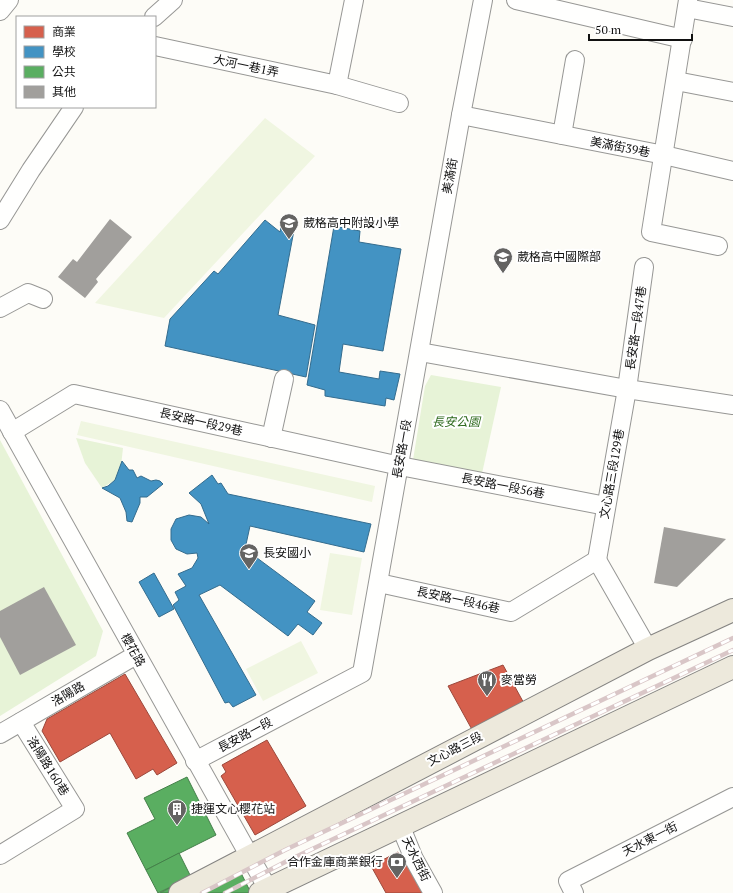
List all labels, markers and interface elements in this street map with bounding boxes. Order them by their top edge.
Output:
legend [16,16,156,108]
scale bar [589,16,692,42]
text: 50 m [595,22,622,37]
text: 商業 [52,24,76,39]
text: 學校 [52,44,76,59]
street label: 大河一巷1弄 [212,51,280,80]
text: 公共 [52,64,76,79]
text: 其他 [52,84,76,99]
street label: 美滿街39巷 [589,133,651,160]
street label: 美滿街 [439,157,460,195]
school or university icon: 葳格高中附設小學 [278,212,300,240]
place label: 葳格高中附設小學 [303,215,399,230]
school or university icon: 葳格高中國際部 [492,246,514,274]
place label: 葳格高中國際部 [517,249,601,264]
street label: 長安路一段47巷 [622,285,649,371]
street label: 長安路一段29巷 [158,405,244,438]
park label: 長安公園 [432,414,482,429]
street label: 長安路一段 [389,418,414,480]
street label: 文心路三段129巷 [596,428,627,520]
street label: 長安路一段56巷 [460,470,546,501]
school or university icon: 長安國小 [238,542,260,570]
place label: 長安國小 [263,545,311,560]
street label: 長安路一段46巷 [415,583,501,616]
street label: 櫻花路 [118,630,149,669]
restaurant icon: 麥當勞 [476,669,498,697]
place label: 麥當勞 [501,672,537,687]
street label: 洛陽路 [48,678,87,709]
street label: 長安路一段 [215,714,275,755]
street label: 文心路三段 [425,728,485,769]
street label: 洛陽路160巷 [24,733,73,798]
building icon: 捷運文心櫻花站 [166,798,188,826]
place label: 捷運文心櫻花站 [191,801,275,816]
street label: 天水東一街 [620,818,680,859]
street label: 天水西街 [399,834,434,884]
bank icon: 合作金庫商業銀行 [386,851,408,879]
place label: 合作金庫商業銀行 [287,854,383,869]

